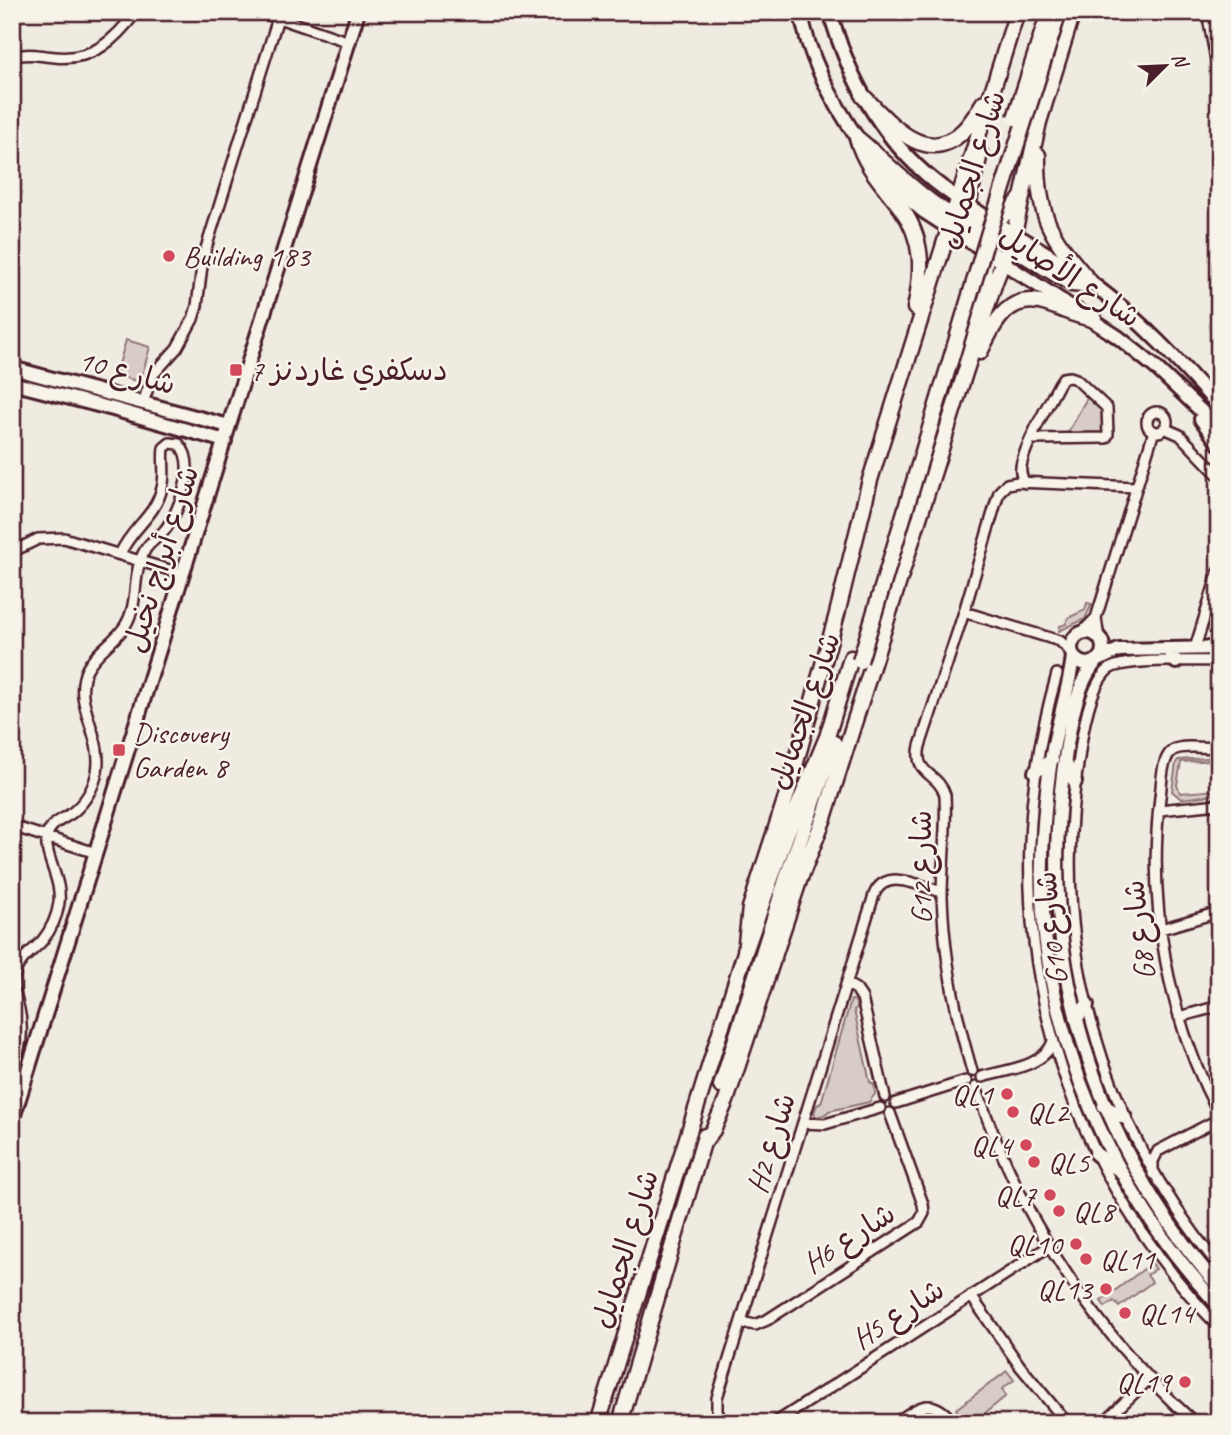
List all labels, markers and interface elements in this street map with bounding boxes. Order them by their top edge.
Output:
north arrow [1130,32,1200,102]
text: N [1166,49,1194,73]
street label: شارع الجمايل [930,86,1016,255]
street label: شارع الأصايل [991,215,1148,338]
place label: Building 183 [183,237,312,275]
marker: Building 183 [161,248,177,264]
street label: شارع 10 [74,341,180,405]
place label: دسكفري غاردنز 7 [250,351,448,391]
marker: دسكفري غاردنز 7 [228,362,244,378]
street label: شارع أبراج نخيل [115,461,209,657]
street label: شارع الجمايل [759,627,851,796]
place label: Discovery Garden 8 [133,714,230,786]
marker: Discovery Garden 8 [111,742,127,758]
street label: G12 شارع [902,810,942,924]
street label: G10 شارع [1026,869,1078,987]
street label: G8 شارع [1114,878,1166,982]
place label: QL1 [952,1075,994,1113]
marker: QL1 [999,1086,1015,1102]
street label: H2 شارع [738,1088,806,1198]
place label: QL2 [1027,1093,1071,1131]
marker: QL2 [1005,1104,1021,1120]
place label: QL4 [971,1126,1014,1164]
marker: QL4 [1018,1137,1034,1153]
place label: QL5 [1048,1143,1091,1181]
marker: QL5 [1026,1154,1042,1170]
street label: شارع الجمايل [583,1165,669,1334]
place label: QL7 [995,1176,1037,1214]
marker: QL7 [1042,1187,1058,1203]
place label: QL8 [1073,1192,1117,1230]
street label: H6 شارع [796,1194,903,1284]
marker: QL8 [1051,1203,1067,1219]
place label: QL10 [1007,1225,1064,1263]
marker: QL10 [1068,1236,1084,1252]
place label: QL11 [1100,1240,1156,1278]
marker: QL11 [1078,1251,1094,1267]
street label: H5 شارع [845,1270,952,1360]
place label: QL13 [1037,1270,1094,1308]
marker: QL13 [1098,1281,1114,1297]
place label: QL14 [1139,1294,1196,1332]
marker: QL14 [1117,1305,1133,1321]
place label: QL19 [1116,1363,1173,1401]
marker: QL19 [1177,1374,1193,1390]

